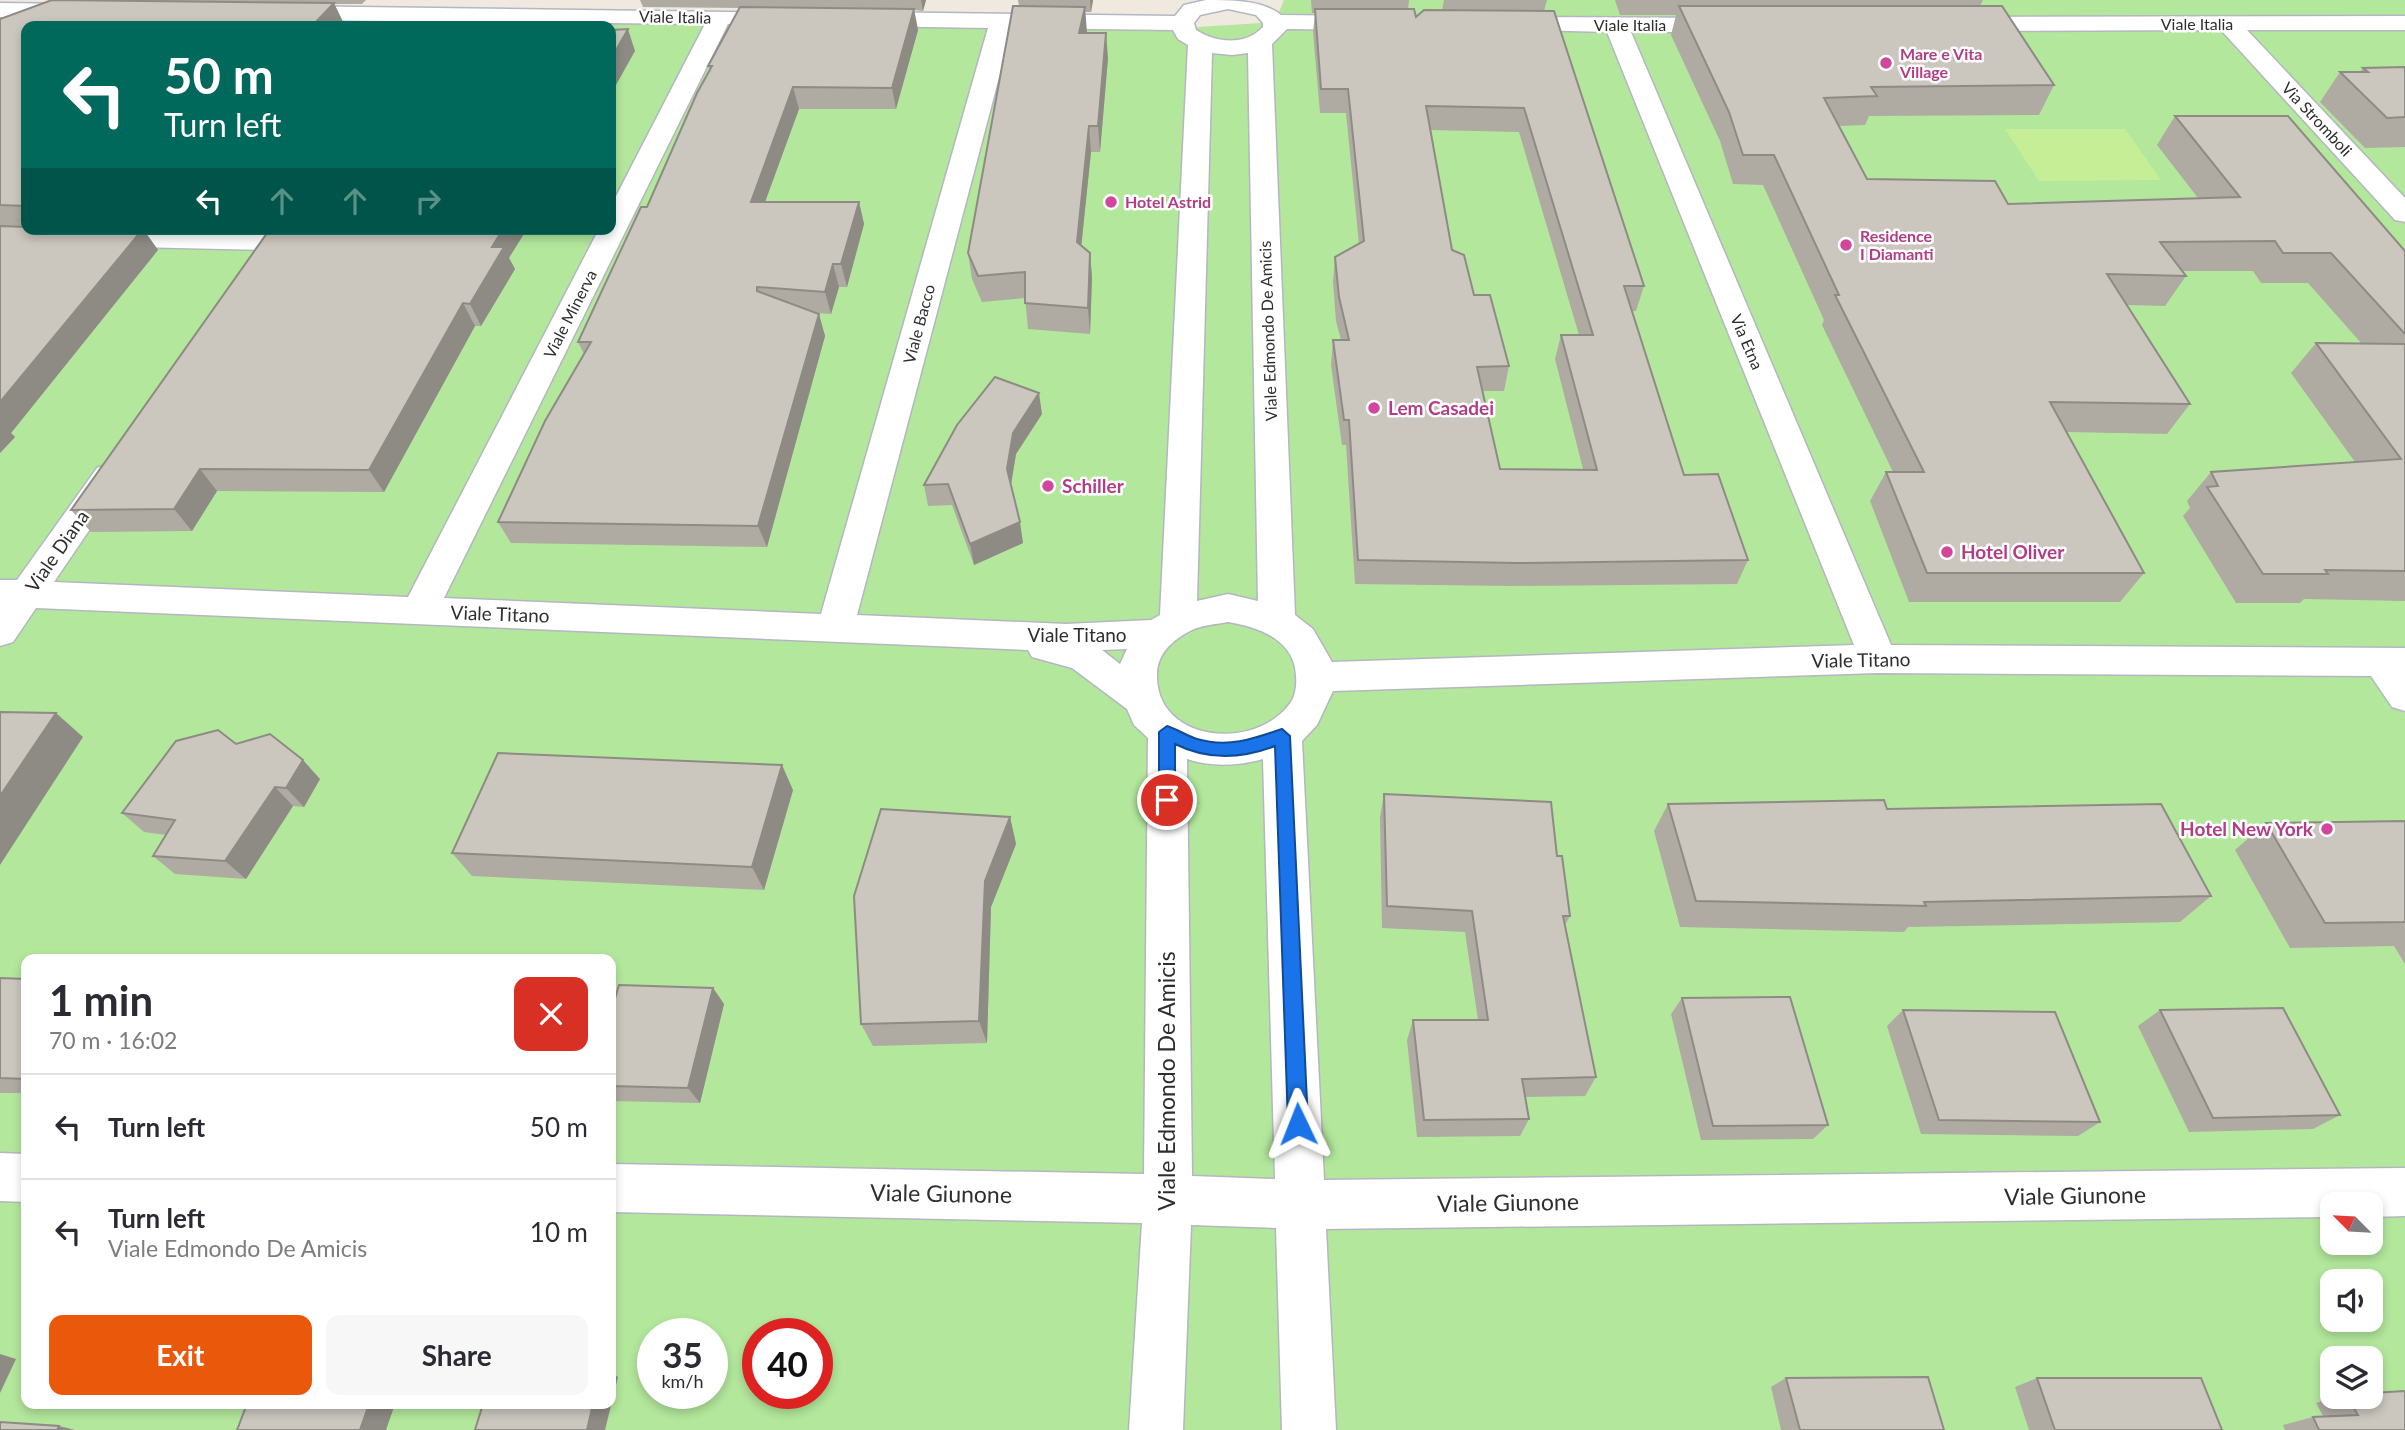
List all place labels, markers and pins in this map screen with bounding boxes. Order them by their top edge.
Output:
place label: Mare e Vita Village [1899,44,1982,81]
marker: Mare e Vita Village [1878,55,1894,71]
place label: Hotel Astrid [1125,192,1211,211]
marker: Hotel Astrid [1103,194,1119,210]
place label: Residence I Diamanti [1860,226,1934,263]
marker: Residence I Diamanti [1838,237,1854,253]
place label: Lem Casadei [1388,396,1494,419]
marker: Lem Casadei [1366,400,1382,416]
place label: Schiller [1062,474,1125,497]
marker: Schiller [1040,478,1056,494]
place label: Hotel Oliver [1961,540,2065,563]
marker: Hotel Oliver [1939,544,1955,560]
pin [1137,770,1197,830]
place label: Hotel New York [2180,817,2314,840]
marker: Hotel New York [2319,821,2335,837]

